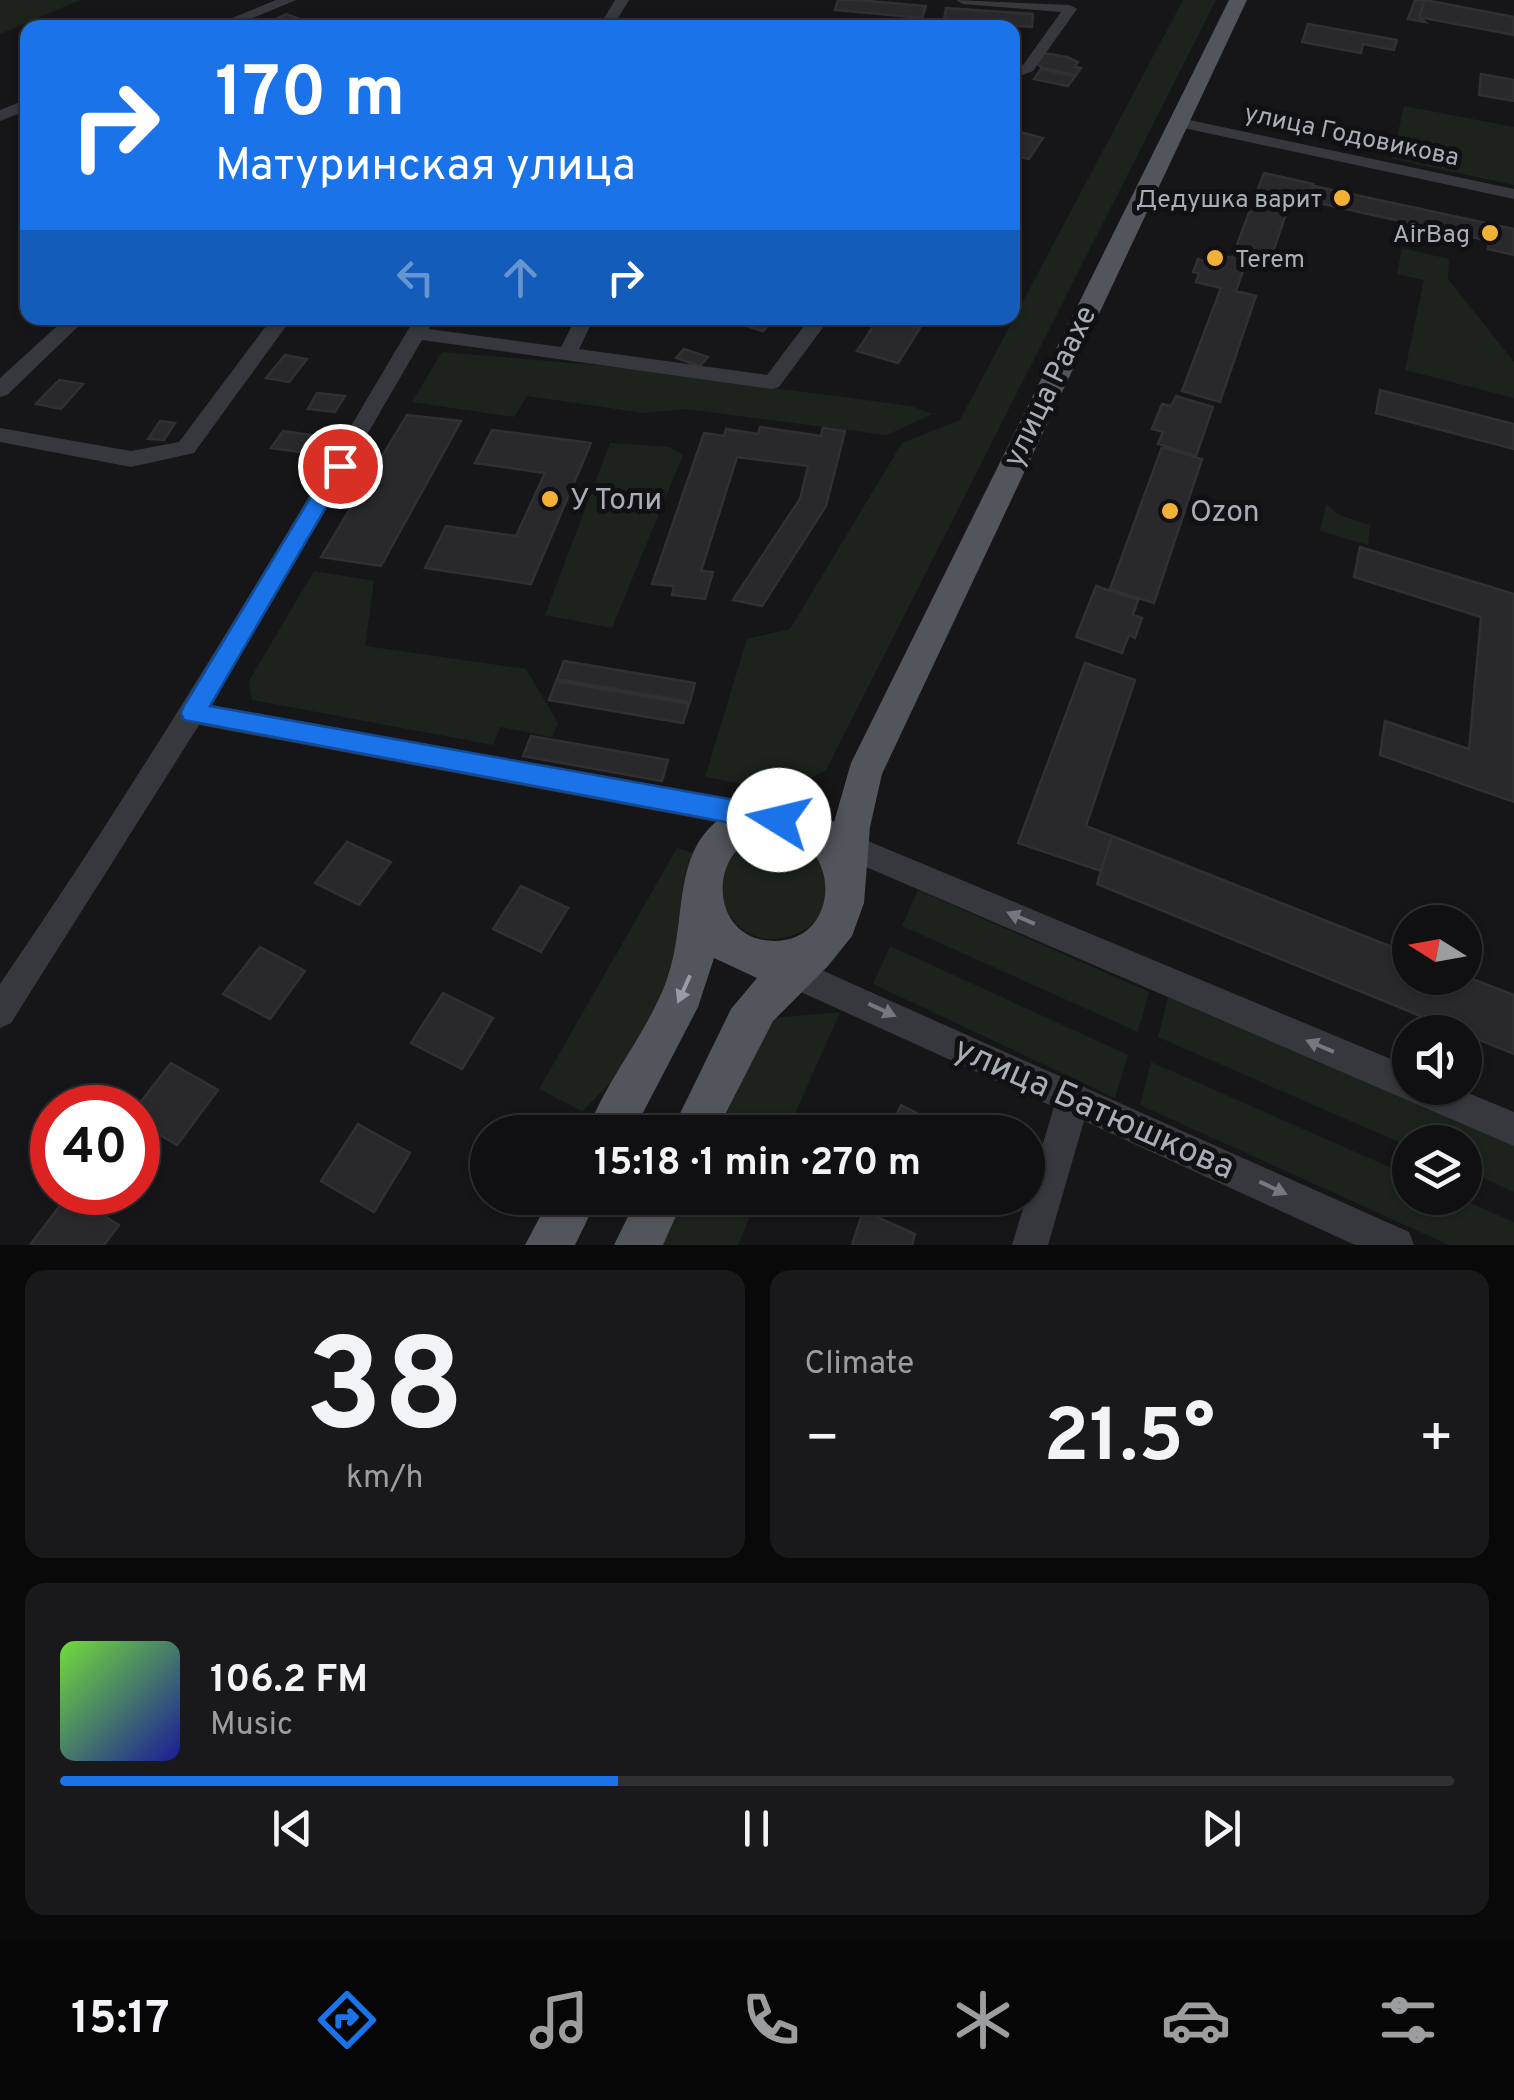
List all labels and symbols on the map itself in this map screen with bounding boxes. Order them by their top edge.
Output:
street label: улица Годовикова [1241,99,1462,175]
place label: Дедушка варит [1136,185,1322,217]
marker: Дедушка варит [1331,187,1353,209]
place label: AirBag [1393,220,1470,252]
marker: AirBag [1479,222,1501,244]
place label: Terem [1235,245,1305,277]
marker: Terem [1204,247,1226,269]
street label: улица Раахе [996,300,1106,474]
pin [298,424,383,509]
place label: У Толи [570,483,662,520]
marker: У Толи [539,488,561,510]
place label: Ozon [1190,495,1260,532]
marker: Ozon [1159,500,1181,522]
position arrow [727,768,831,872]
north arrow [1392,905,1482,995]
one-way arrow [1006,910,1036,926]
one-way arrow [676,974,692,1004]
one-way arrow [867,1002,897,1018]
street label: улица Батюшкова [947,1028,1241,1191]
one-way arrow [1305,1038,1335,1054]
speed limit sign: 40 [30,1085,160,1215]
one-way arrow [1259,1180,1288,1197]

